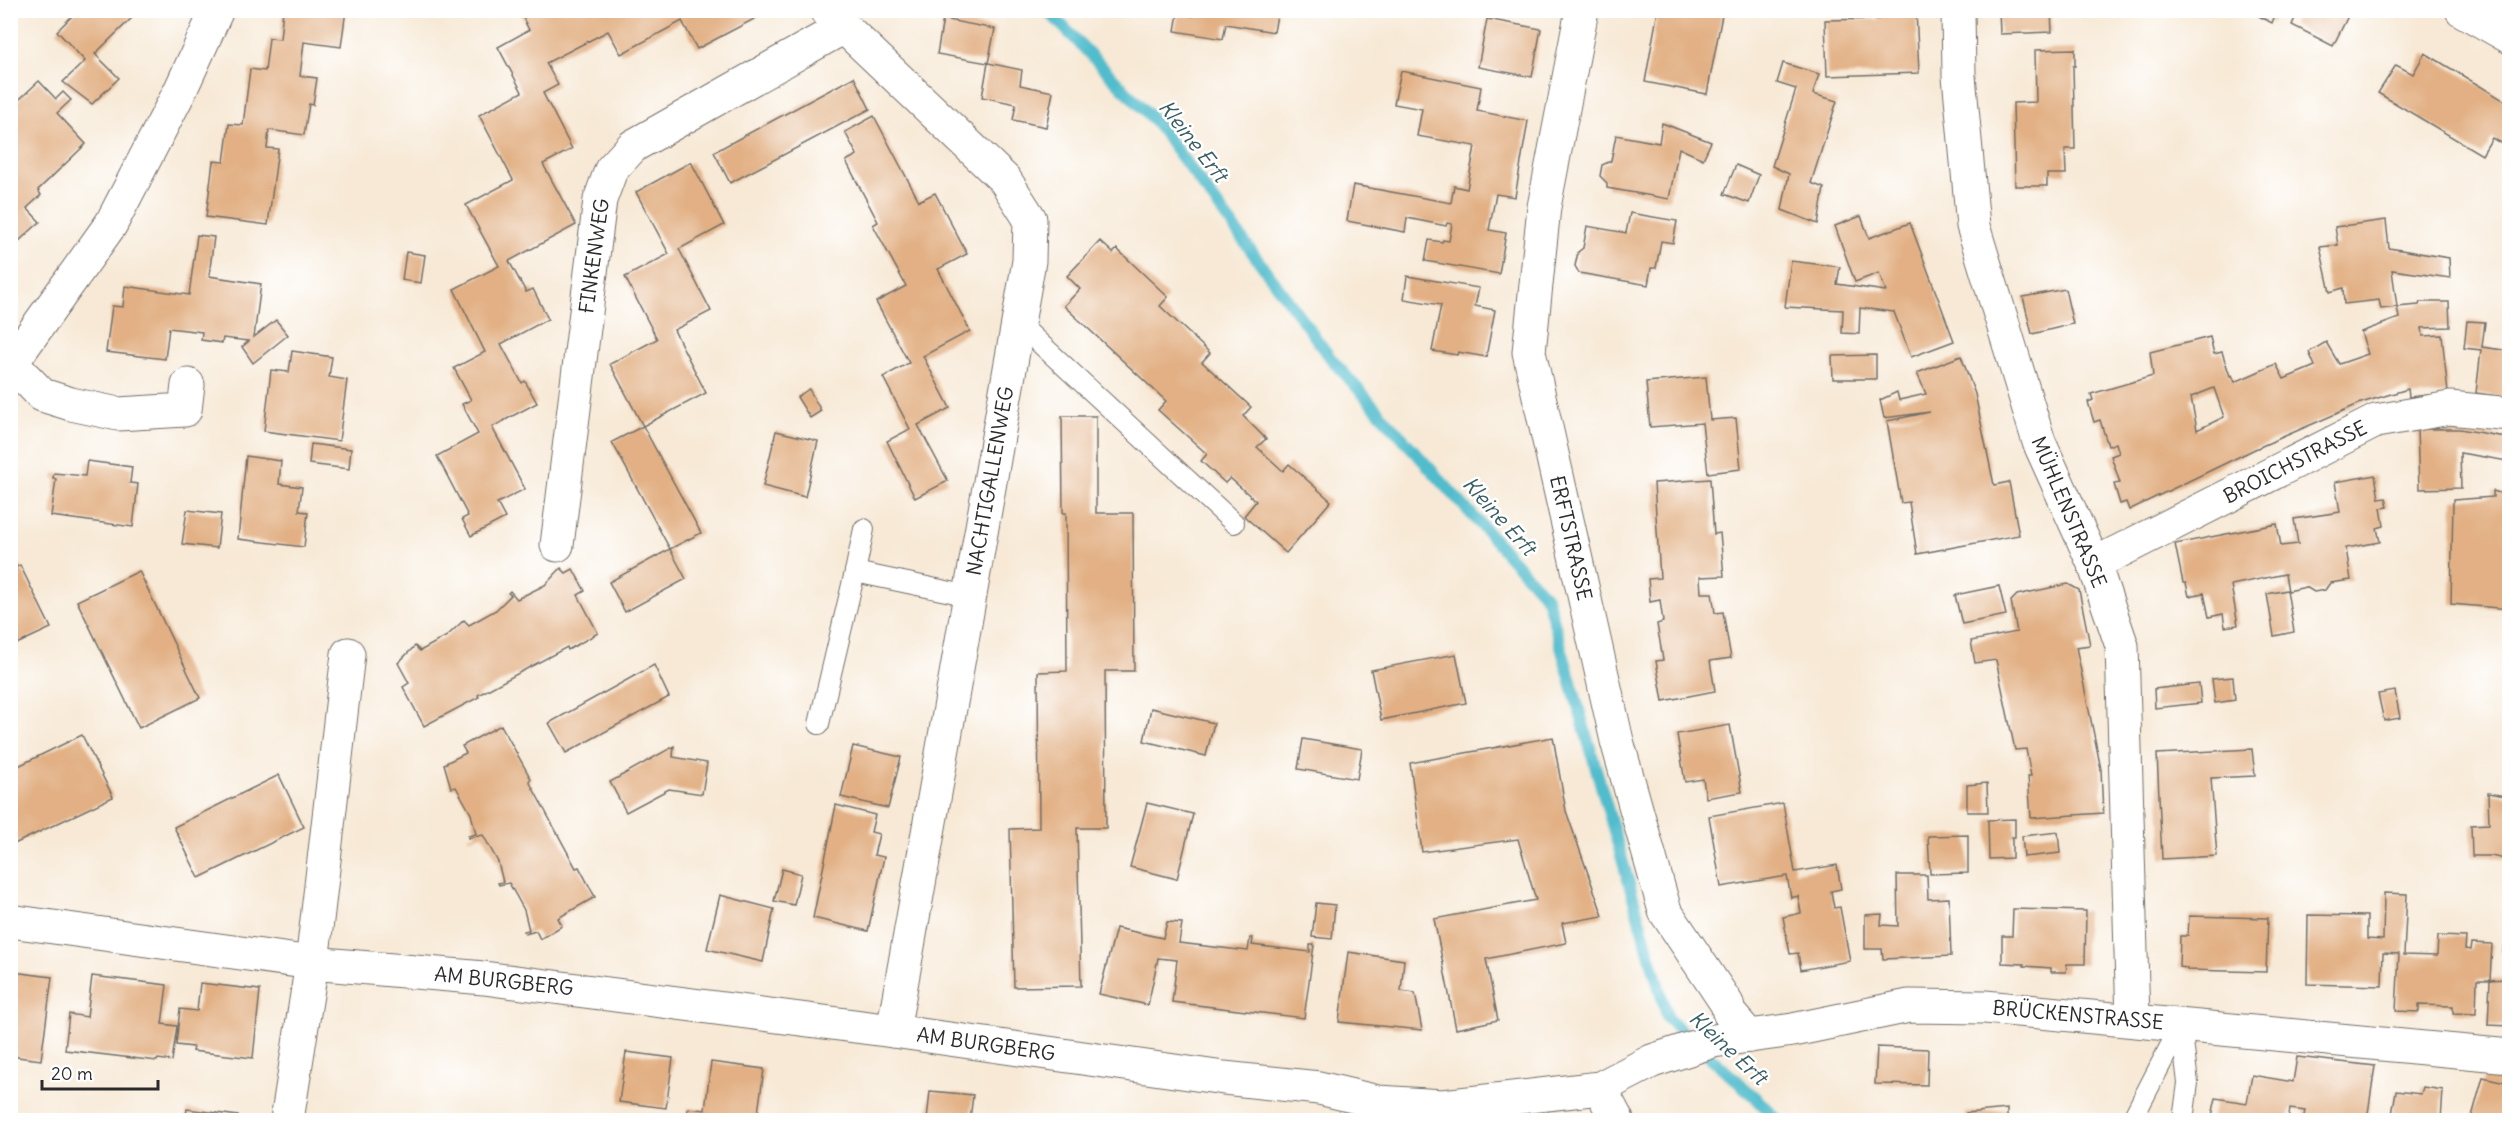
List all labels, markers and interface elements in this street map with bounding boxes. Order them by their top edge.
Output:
water label: Kleine Erft [1153,94,1236,189]
street label: FINKENWEG [573,197,614,315]
street label: NACHTIGALLENWEG [961,384,1018,577]
street label: BROICHSTRASSE [2219,415,2371,508]
street label: MÜHLENSTRASSE [2026,432,2113,591]
water label: Kleine Erft [1457,471,1544,563]
street label: ERFTSTRASSE [1545,473,1598,603]
street label: AM BURGBERG [433,961,575,1000]
street label: BRÜCKENSTRASSE [1991,995,2165,1034]
water label: Kleine Erft [1684,1005,1775,1093]
street label: AM BURGBERG [915,1021,1057,1066]
scale bar [42,1053,158,1091]
text: 20 m [51,1062,93,1085]

